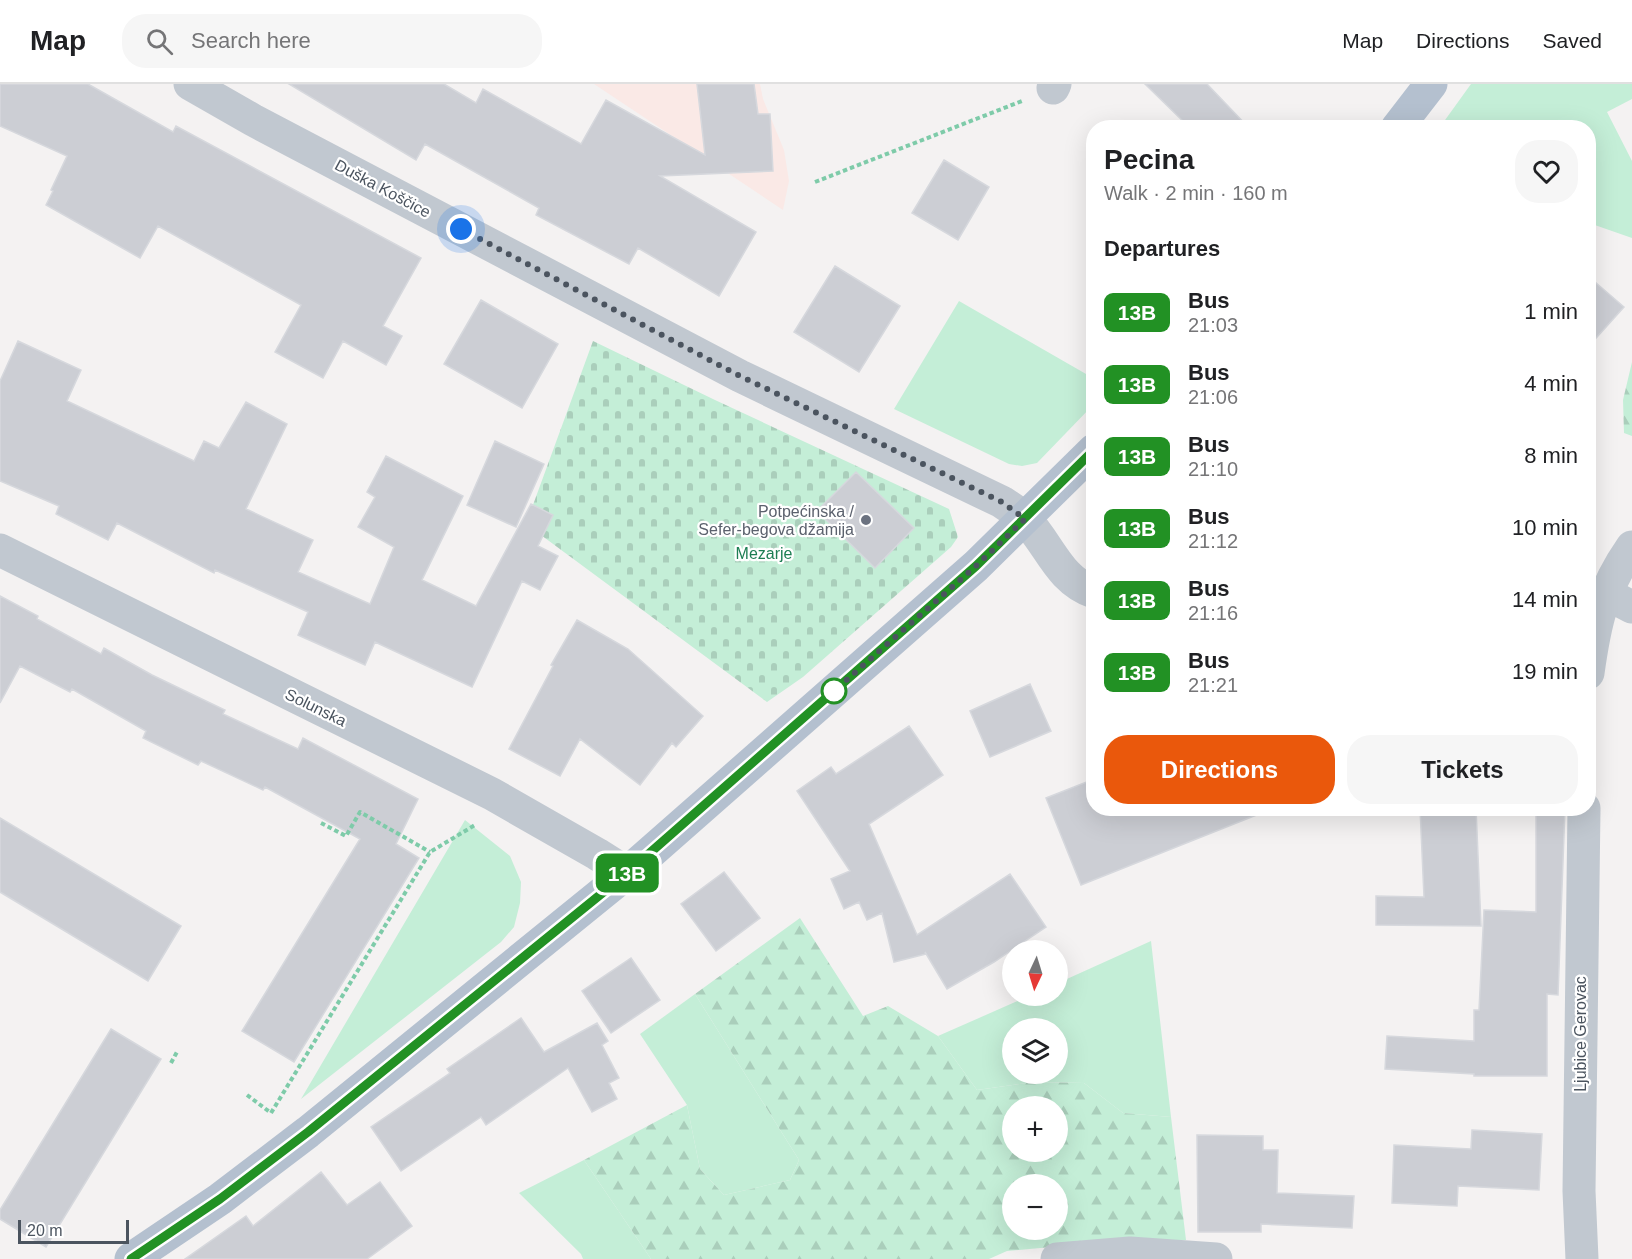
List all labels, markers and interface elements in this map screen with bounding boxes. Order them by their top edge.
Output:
search box [122,14,542,68]
text: Map [30,25,86,56]
icon: search [143,25,176,58]
text: Search here [191,28,311,53]
text: Map [1342,29,1383,52]
text: Directions [1416,29,1509,52]
text: Saved [1542,29,1602,52]
button: heart [1515,140,1578,203]
text: Pecina [1104,144,1194,175]
street label: Duška Koščice [332,156,434,221]
text: Walk · 2 min · 160 m [1104,182,1288,204]
your location [446,214,476,244]
text: Departures [1104,236,1220,261]
text: Bus [1188,288,1230,313]
text: 1 min [1524,299,1578,324]
text: 13B [1118,301,1156,324]
text: 21:03 [1188,314,1238,336]
text: Bus [1188,360,1230,385]
text: 4 min [1524,371,1578,396]
text: 13B [1118,373,1156,396]
text: 21:06 [1188,386,1238,408]
text: Bus [1188,432,1230,457]
text: 8 min [1524,443,1578,468]
text: 13B [1118,445,1156,468]
text: 21:10 [1188,458,1238,480]
place label: Potpećinska / Sefer-begova džamija [698,503,855,538]
text: Bus [1188,504,1230,529]
marker: Potpećinska / Sefer-begova džamija [859,513,873,527]
text: 10 min [1512,515,1578,540]
text: 13B [1118,517,1156,540]
text: 21:12 [1188,530,1238,552]
park label: Mezarje [736,545,793,562]
text: Bus [1188,576,1230,601]
text: 14 min [1512,587,1578,612]
text: 13B [1118,589,1156,612]
text: 21:16 [1188,602,1238,624]
text: Bus [1188,648,1230,673]
text: 19 min [1512,659,1578,684]
text: 13B [1118,661,1156,684]
text: 21:21 [1188,674,1238,696]
unlabelled marker [821,678,847,704]
street label: Solunska [282,685,349,730]
button: Directions [1104,735,1335,804]
button: Tickets [1347,735,1578,804]
line badge: 13B [592,854,662,892]
text: 13B [608,862,646,885]
north arrow [1002,940,1068,1006]
map controls [1002,940,1068,1240]
street label: Ljubice Gerovac [1572,976,1589,1092]
button: layers [1002,1018,1068,1084]
button: + [1002,1096,1068,1162]
button: − [1002,1174,1068,1240]
scale bar [18,1217,129,1244]
text: 20 m [27,1222,63,1239]

